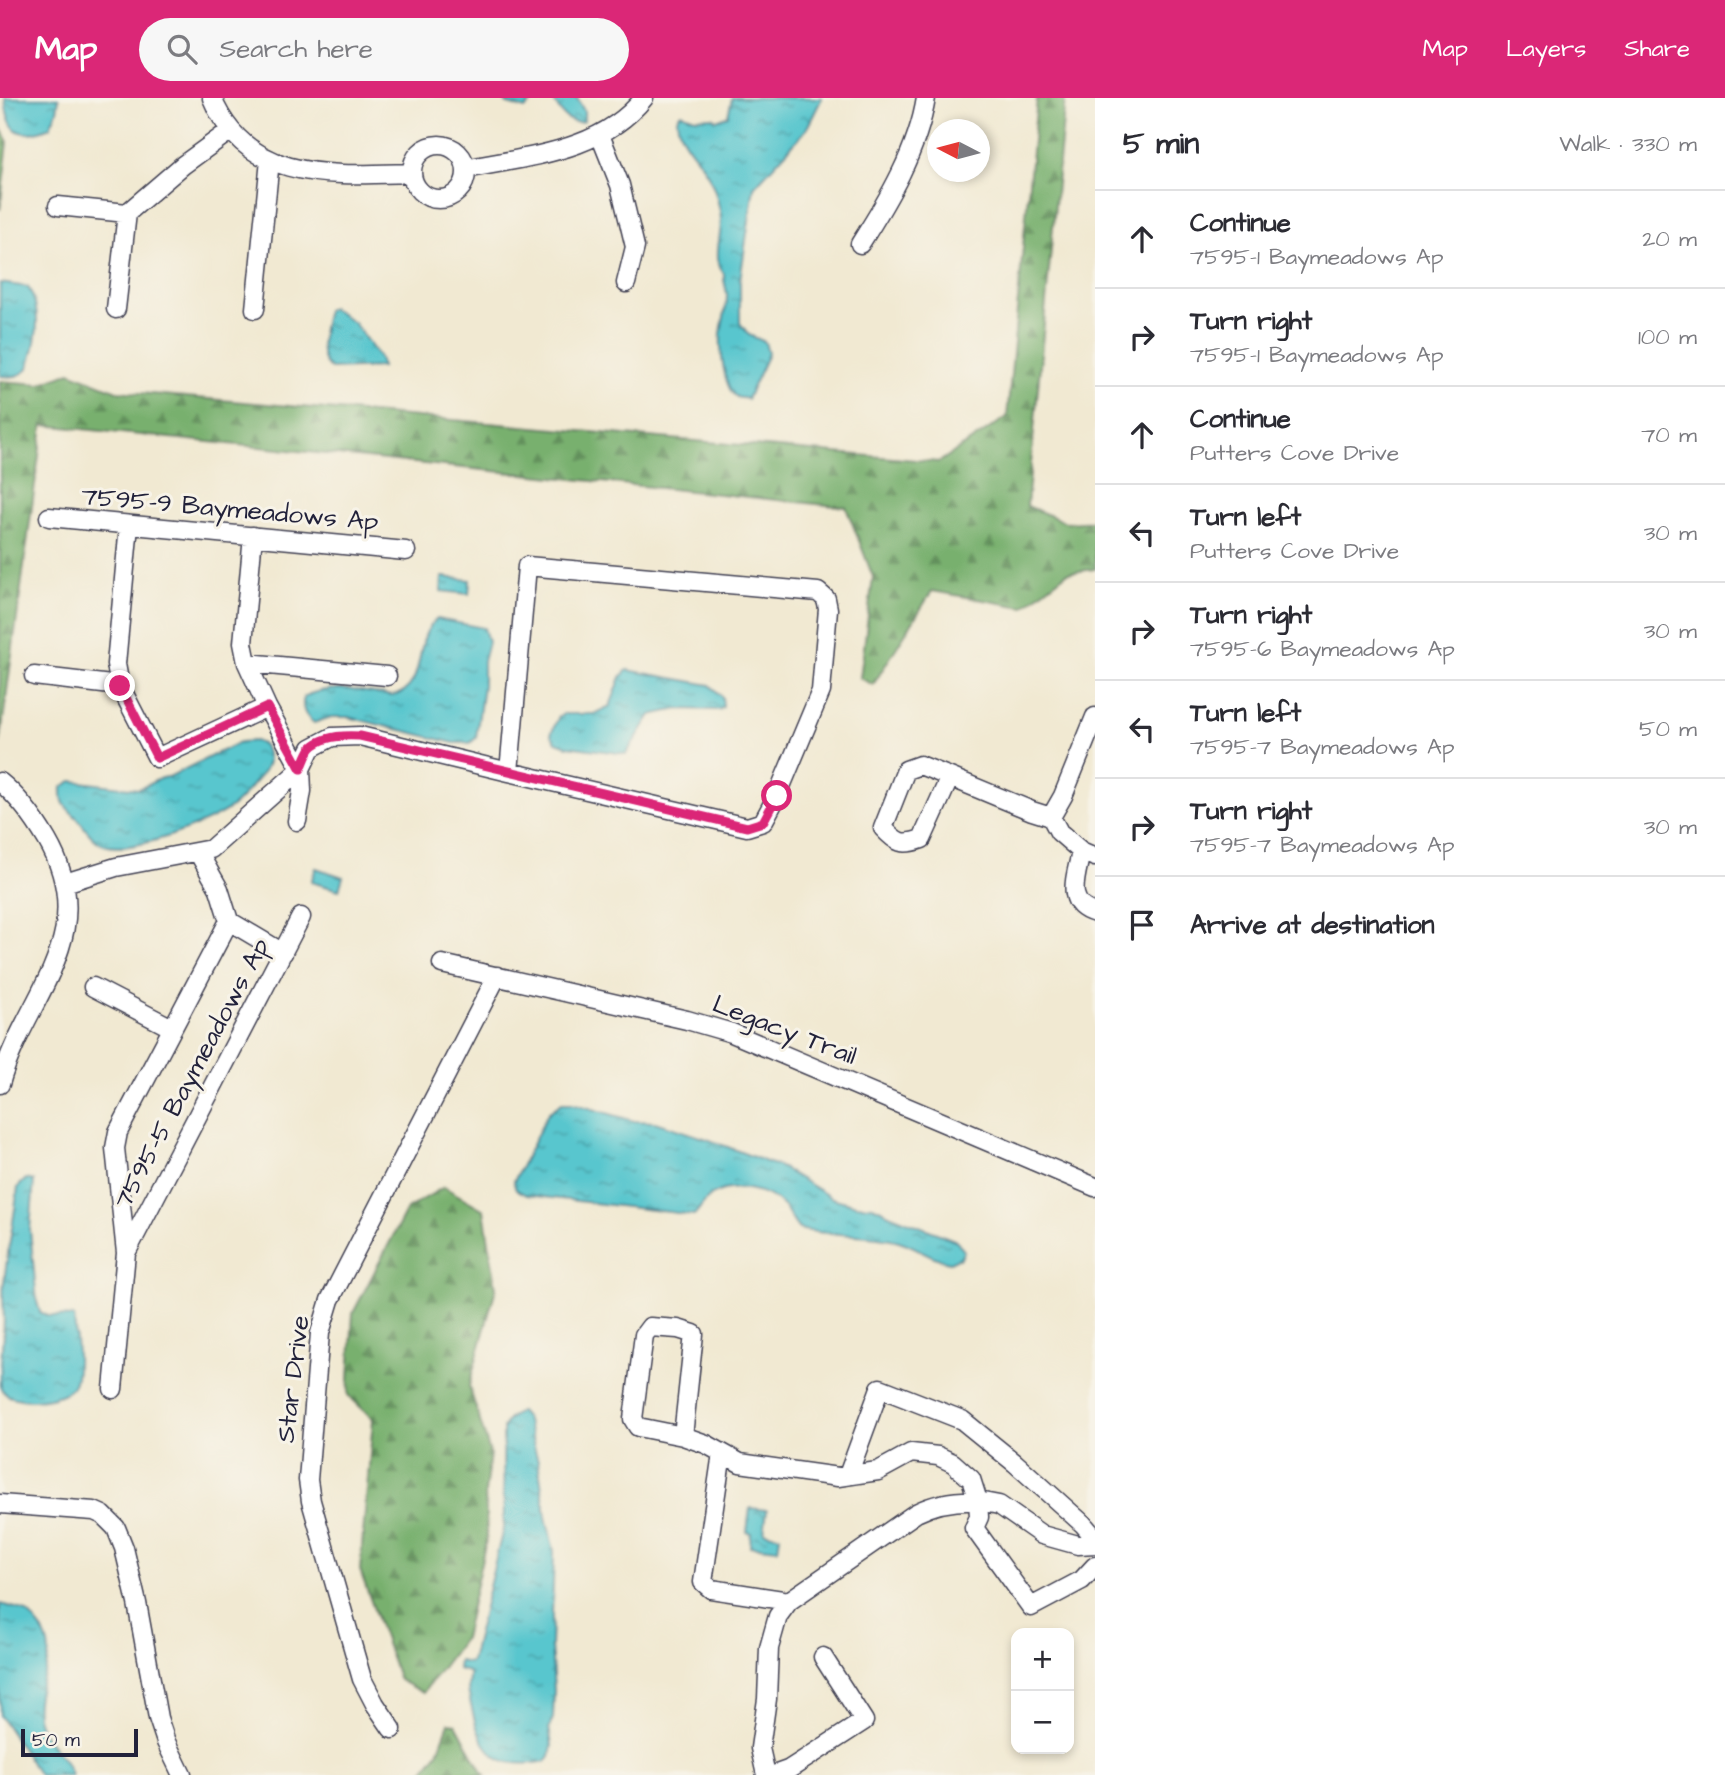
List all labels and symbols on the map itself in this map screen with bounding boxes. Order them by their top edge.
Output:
north arrow [927,119,990,182]
street label: 7595-9 Baymeadows Ap [80,478,380,542]
route end [104,670,135,701]
route start [761,780,792,811]
street label: 7595-5 Baymeadows Ap [105,932,280,1216]
street label: Legacy Trail [707,986,862,1076]
street label: Star Drive [267,1313,319,1445]
scale bar [21,1726,138,1758]

